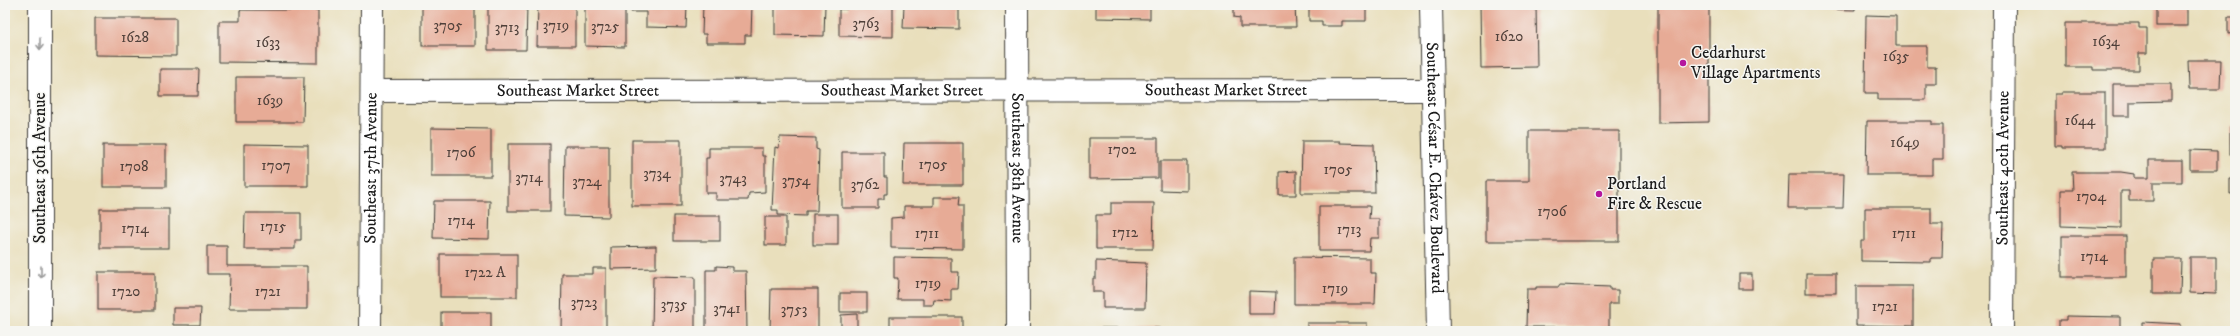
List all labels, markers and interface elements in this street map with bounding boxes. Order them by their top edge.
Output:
house number: 3763 [853,14,879,33]
house number: 3705 [433,16,463,35]
house number: 3719 [543,16,569,35]
house number: 3725 [591,17,620,36]
house number: 3713 [495,18,519,37]
house number: 1620 [1495,27,1523,46]
house number: 1628 [121,28,149,47]
house number: 1634 [2092,32,2120,51]
house number: 1633 [256,33,280,52]
one-way arrow [36,37,44,50]
street label: Southeast César E. Chávez Boulevard [1421,42,1448,294]
place label: Cedarhurst Village Apartments [1690,42,1821,84]
house number: 1635 [1883,47,1910,66]
marker: Cedarhurst Village Apartments [1678,58,1688,68]
street label: Southeast Market Street [821,79,984,102]
street label: Southeast Market Street [1145,79,1308,101]
street label: Southeast Market Street [497,80,660,102]
house number: 1639 [257,91,283,110]
street label: Southeast 40th Avenue [1992,91,2014,245]
street label: Southeast 37th Avenue [360,92,382,244]
street label: Southeast 36th Avenue [29,93,51,243]
street label: Southeast 38th Avenue [1006,93,1029,243]
house number: 1644 [2065,111,2096,130]
house number: 1649 [1890,133,1920,152]
house number: 1702 [1108,140,1137,159]
house number: 1706 [446,143,477,162]
house number: 1705 [919,155,948,174]
house number: 1707 [261,156,291,175]
house number: 1708 [120,157,149,176]
house number: 1705 [1324,160,1353,179]
house number: 3734 [643,164,671,183]
house number: 3714 [515,168,543,187]
house number: 3743 [719,169,747,188]
house number: 3754 [782,171,811,190]
house number: 3724 [572,172,602,191]
place label: Portland Fire & Rescue [1607,173,1702,215]
house number: 3762 [851,175,880,194]
house number: 1704 [2076,187,2106,206]
marker: Portland Fire & Rescue [1594,189,1604,199]
house number: 1706 [1537,202,1568,221]
house number: 1714 [447,211,475,230]
house number: 1715 [260,217,287,236]
house number: 1714 [121,219,149,238]
house number: 1713 [1337,220,1361,239]
house number: 1712 [1112,223,1139,242]
house number: 1711 [915,224,939,243]
house number: 1711 [1892,224,1916,243]
house number: 1714 [2080,247,2108,266]
house number: 1722 A [465,263,506,282]
one-way arrow [37,265,45,278]
house number: 1719 [915,274,941,293]
house number: 1719 [1322,279,1348,298]
house number: 1720 [112,282,140,301]
house number: 1721 [255,282,281,301]
house number: 3723 [571,293,597,312]
house number: 3735 [661,295,688,314]
house number: 1721 [1872,297,1898,316]
house number: 3741 [713,299,741,318]
house number: 3753 [781,300,807,319]

